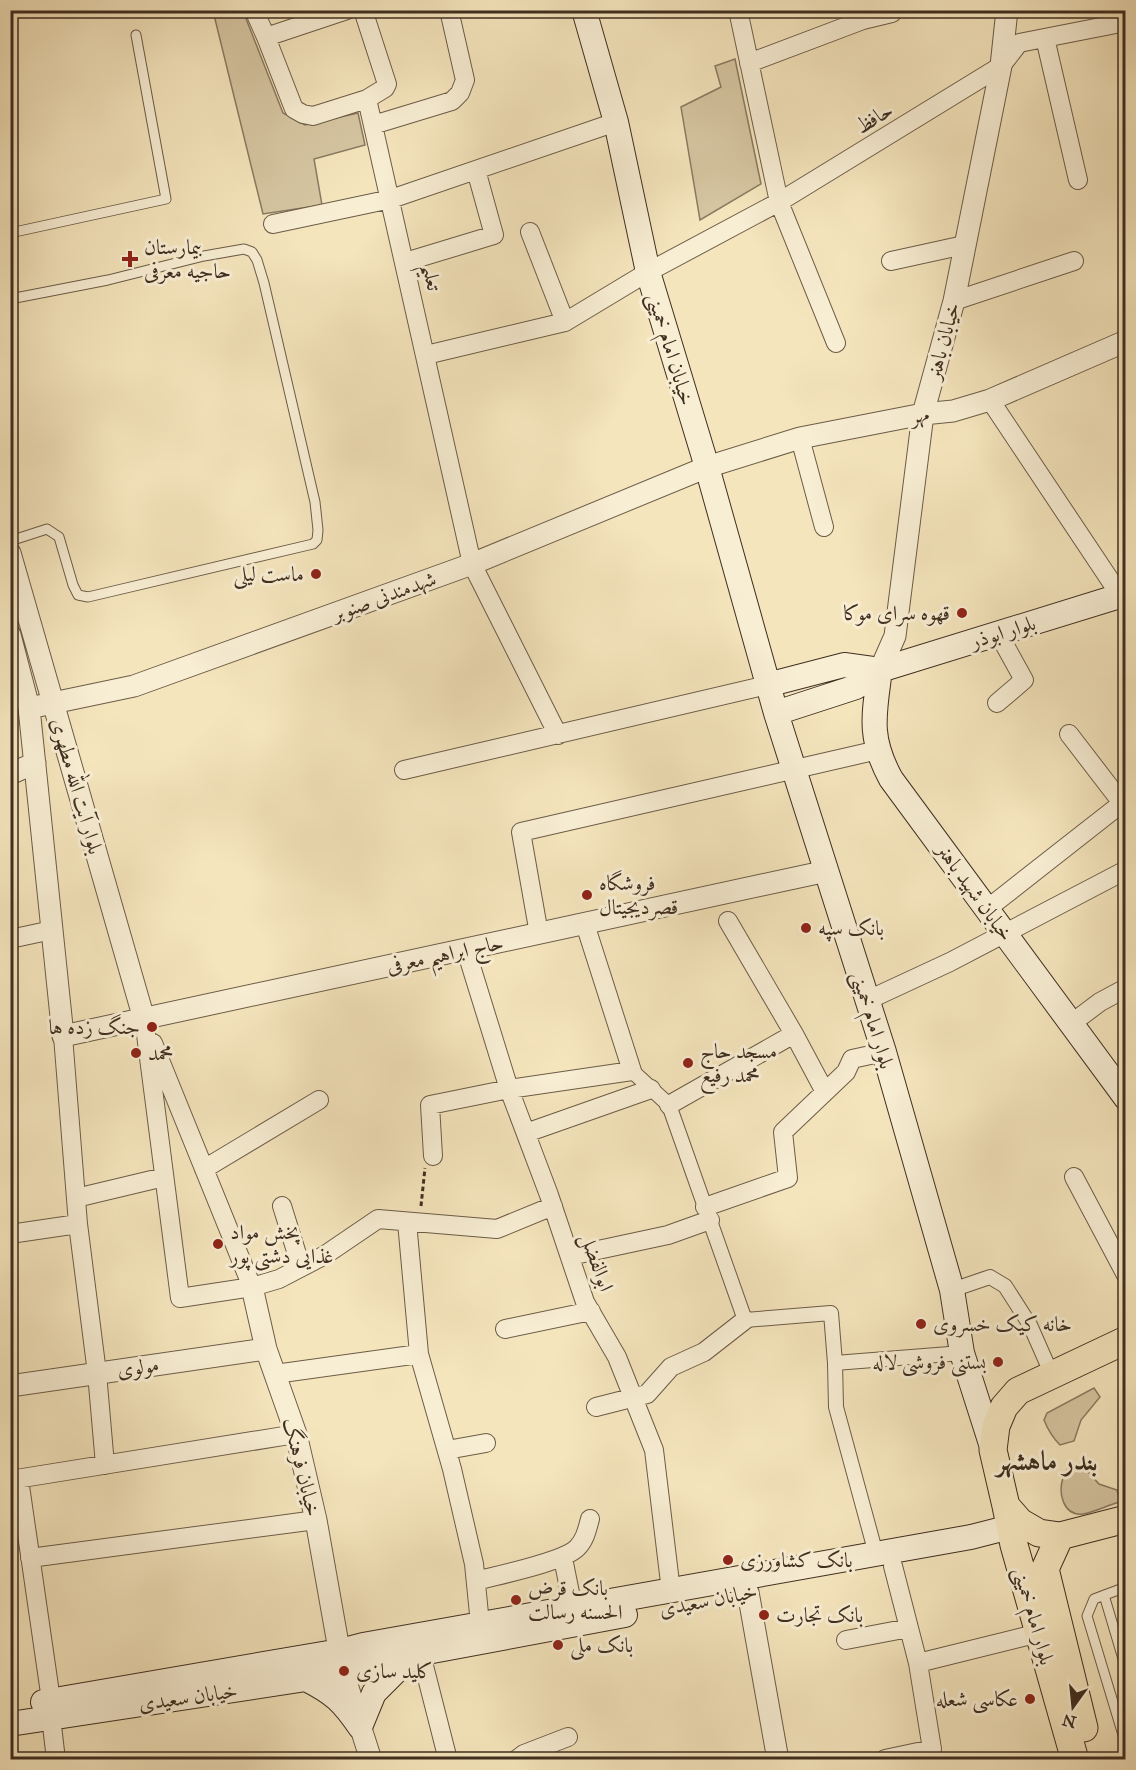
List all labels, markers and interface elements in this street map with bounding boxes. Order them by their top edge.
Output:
street label: حافظ [850,97,898,139]
place label: بیمارستان حاجیه معرفی [144,234,231,284]
marker: بیمارستان حاجیه معرفی [121,250,139,268]
street label: تعلیم [409,261,448,296]
street label: خیابان امام خمینی [637,290,700,410]
street label: خیابان باهنر [920,300,966,384]
street label: مهر [907,401,931,431]
place label: ماست لیلی [233,561,304,590]
street label: شهدمندنی صنوبر [327,565,440,628]
marker: ماست لیلی [309,567,323,581]
place label: قهوه سرای موکا [844,600,950,627]
marker: قهوه سرای موکا [955,606,969,620]
street label: بلوار ابوذر [965,610,1039,655]
street label: بلوار آیت الله مطهری [45,714,113,857]
street label: خیابان شهید باهنر [929,836,1019,947]
place label: فروشگاه قصردیجیتال [599,870,678,921]
marker: فروشگاه قصردیجیتال [580,888,594,902]
place label: بانک سپه [818,915,884,942]
marker: بانک سپه [799,921,813,935]
street label: حاج ابراهیم معرفی [384,929,507,987]
street label: بلوار امام خمینی [841,968,900,1073]
place label: جنگ زده ها [48,1014,140,1040]
marker: جنگ زده ها [145,1020,159,1034]
place label: مسجد حاج محمد رفیع [700,1038,777,1094]
place label: محمد [148,1040,173,1066]
marker: محمد [129,1046,143,1060]
marker: مسجد حاج محمد رفیع [681,1056,695,1070]
place label: پخش مواد غذایی دشتی پور [228,1219,333,1271]
street label: ابوالفضل [573,1229,620,1296]
marker: پخش مواد غذایی دشتی پور [211,1237,225,1251]
place label: خانه کیک خسروی [933,1311,1072,1338]
marker: خانه کیک خسروی [914,1317,928,1331]
place label: بستنی فروشی لاله [872,1349,986,1377]
street label: مولوی [115,1351,161,1383]
marker: بستنی فروشی لاله [991,1355,1005,1369]
street label: خیابان فرهنگ [277,1415,327,1519]
district label: بندر ماهشهر [993,1444,1098,1479]
place label: بانک کشاورزی [740,1547,853,1573]
marker: بانک کشاورزی [721,1553,735,1567]
street label: بلوار امام خمینی [1003,1564,1060,1669]
place label: بانک قرض الحسنه رسالت [528,1575,623,1625]
street label: خیابان سعیدی [657,1578,759,1622]
marker: بانک قرض الحسنه رسالت [509,1593,523,1607]
place label: بانک تجارت [776,1602,863,1628]
marker: بانک تجارت [757,1608,771,1622]
place label: بانک ملی [570,1632,633,1661]
marker: بانک ملی [551,1638,565,1652]
place label: کلید سازی [356,1658,433,1684]
marker: کلید سازی [337,1664,351,1678]
street label: خیابان سعیدی [137,1677,239,1717]
north arrow [1043,1677,1103,1737]
place label: عکاسی شعله [936,1686,1018,1714]
marker: عکاسی شعله [1023,1692,1037,1706]
text: N [1060,1710,1078,1732]

